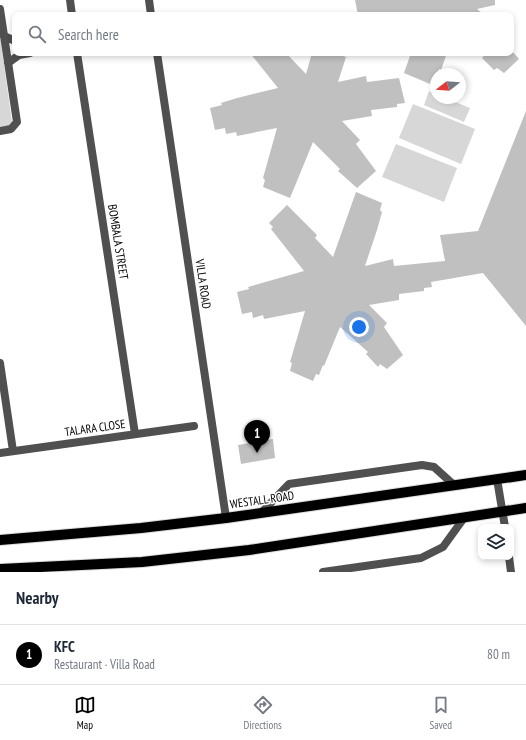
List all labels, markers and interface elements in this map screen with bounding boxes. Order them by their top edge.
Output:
search box [12,12,514,56]
icon: search [26,23,48,45]
text: Search here [58,25,119,44]
north arrow [430,68,466,104]
street label: BOMBALA STREET [105,203,132,281]
street label: VILLA ROAD [192,257,214,310]
your location [349,317,369,337]
street label: TALARA CLOSE [64,416,126,439]
pin: 1 [244,420,270,453]
street label: WESTALL ROAD [229,488,295,511]
map controls [478,524,514,560]
button: layers [478,524,514,560]
text: Nearby [16,587,59,609]
text: KFC [54,637,75,656]
text: 1 [26,646,32,663]
text: 80 m [487,646,510,663]
text: Restaurant · Villa Road [54,656,155,673]
tab: Map [74,694,96,732]
tab: Directions [244,694,282,732]
tab: Saved [429,694,452,732]

